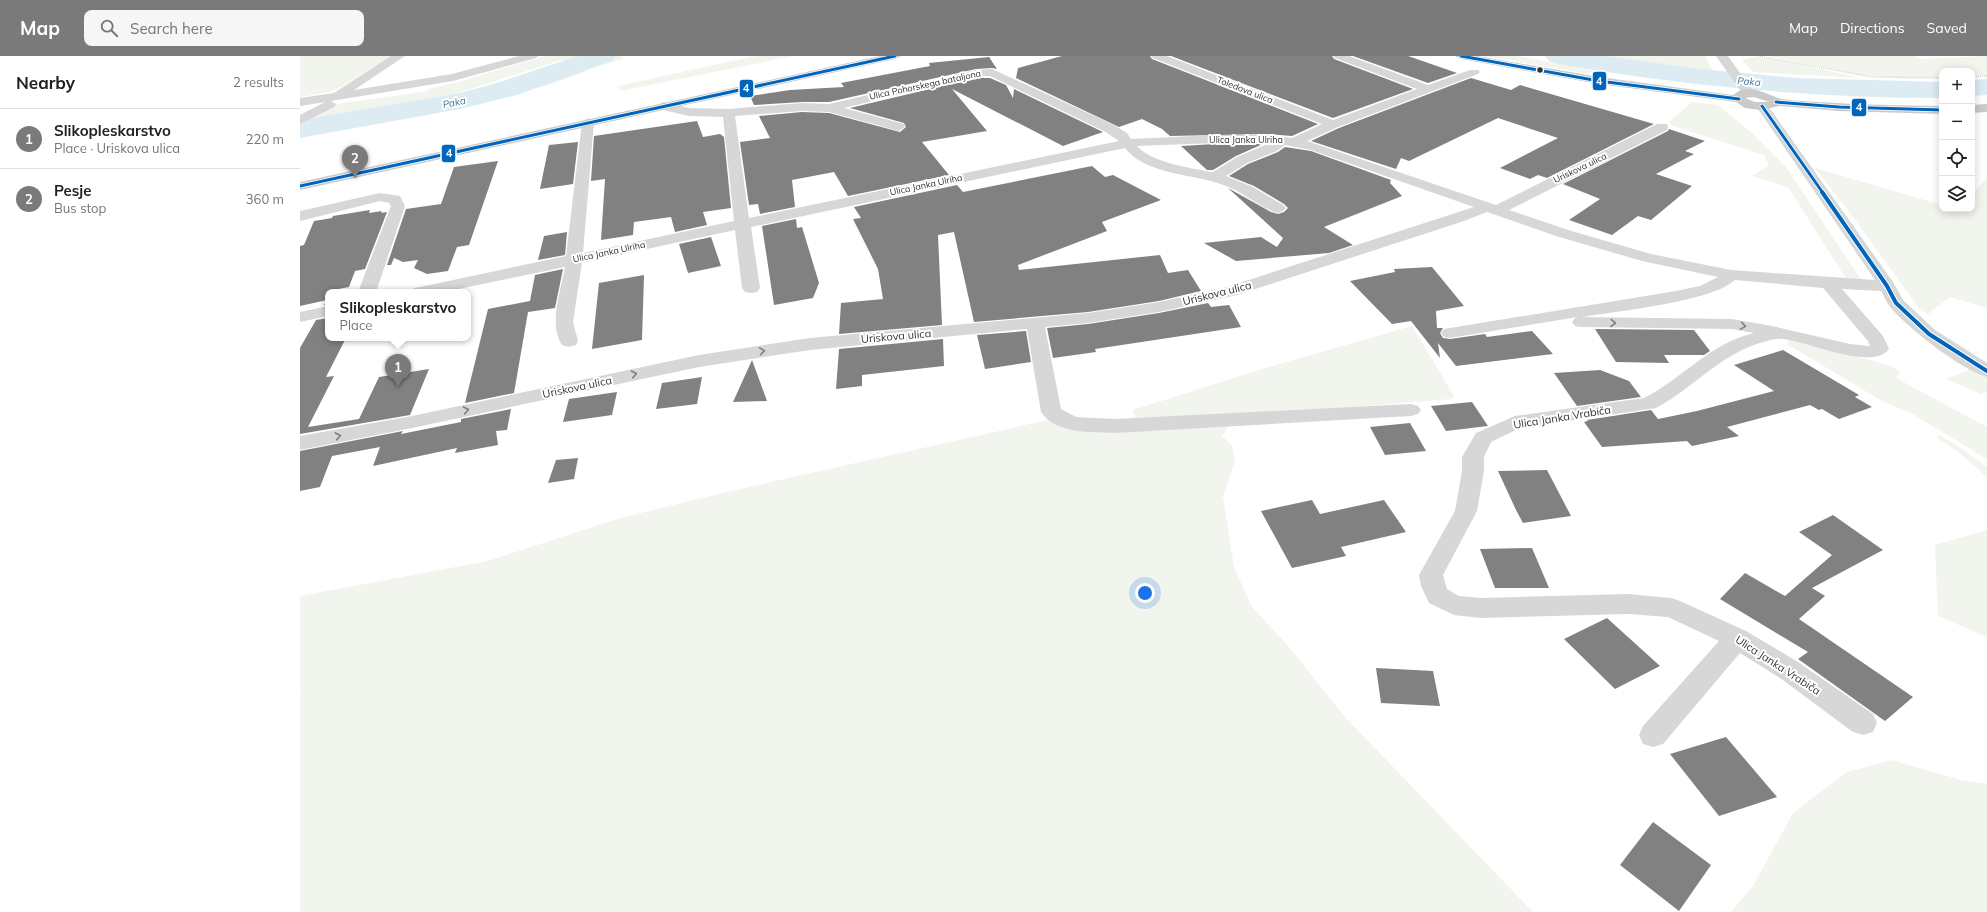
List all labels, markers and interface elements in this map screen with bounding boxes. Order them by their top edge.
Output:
search box [84,10,364,46]
text: Map [20,16,60,40]
icon: search [98,17,120,39]
text: Search here [130,19,213,38]
text: Map [1789,19,1818,37]
text: Directions [1840,19,1905,37]
text: Saved [1927,19,1967,37]
unlabelled marker [1535,65,1545,75]
street label: Ulica Pohorskega bataljona [868,67,982,102]
map controls [1939,68,1975,212]
button: + [1939,68,1975,104]
line badge: 4 [1592,71,1607,91]
text: Nearby [16,72,75,93]
text: 2 results [233,74,284,90]
street label: Toledova ulica [1216,74,1275,105]
text: 4 [1596,74,1603,88]
water label: Paka [1737,74,1761,89]
line badge: 4 [739,79,754,98]
text: 4 [743,81,750,95]
water label: Paka [441,94,467,111]
line badge: 4 [1851,98,1867,117]
text: 4 [1856,100,1863,114]
button: − [1939,104,1975,140]
text: Slikopleskarstvo [54,121,171,140]
text: 1 [25,131,33,147]
text: 220 m [246,131,284,147]
street label: Ulica Janka Ulriha [1209,134,1283,145]
text: Place · Uriskova ulica [54,140,180,156]
button: locate [1939,140,1975,176]
line badge: 4 [441,144,456,163]
pin: 2 [342,145,368,178]
text: 4 [446,146,453,160]
street label: Uriskova ulica [1551,150,1608,185]
street label: Ulica Janka Ulriha [889,171,963,198]
button: layers [1939,176,1975,212]
text: Pesje [54,181,92,200]
text: 2 [25,191,33,207]
text: 360 m [246,191,284,207]
text: Bus stop [54,200,106,216]
street label: Ulica Janka Ulriha [572,238,646,265]
street label: Uriskova ulica [1181,278,1253,308]
popup [325,289,471,341]
text: Slikopleskarstvo [340,298,456,317]
text: Place [340,317,372,333]
one-way arrow [1610,319,1616,327]
one-way arrow [1740,321,1746,330]
street label: Uriskova ulica [860,326,932,346]
one-way arrow [759,347,765,356]
pin: 1 [385,354,411,387]
one-way arrow [631,371,637,379]
street label: Uriskova ulica [541,373,613,401]
street label: Ulica Janka Vrabiča [1512,402,1612,432]
one-way arrow [463,407,469,415]
one-way arrow [335,432,341,441]
your location [1135,583,1155,603]
street label: Ulica Janka Vrabiča [1733,632,1823,698]

